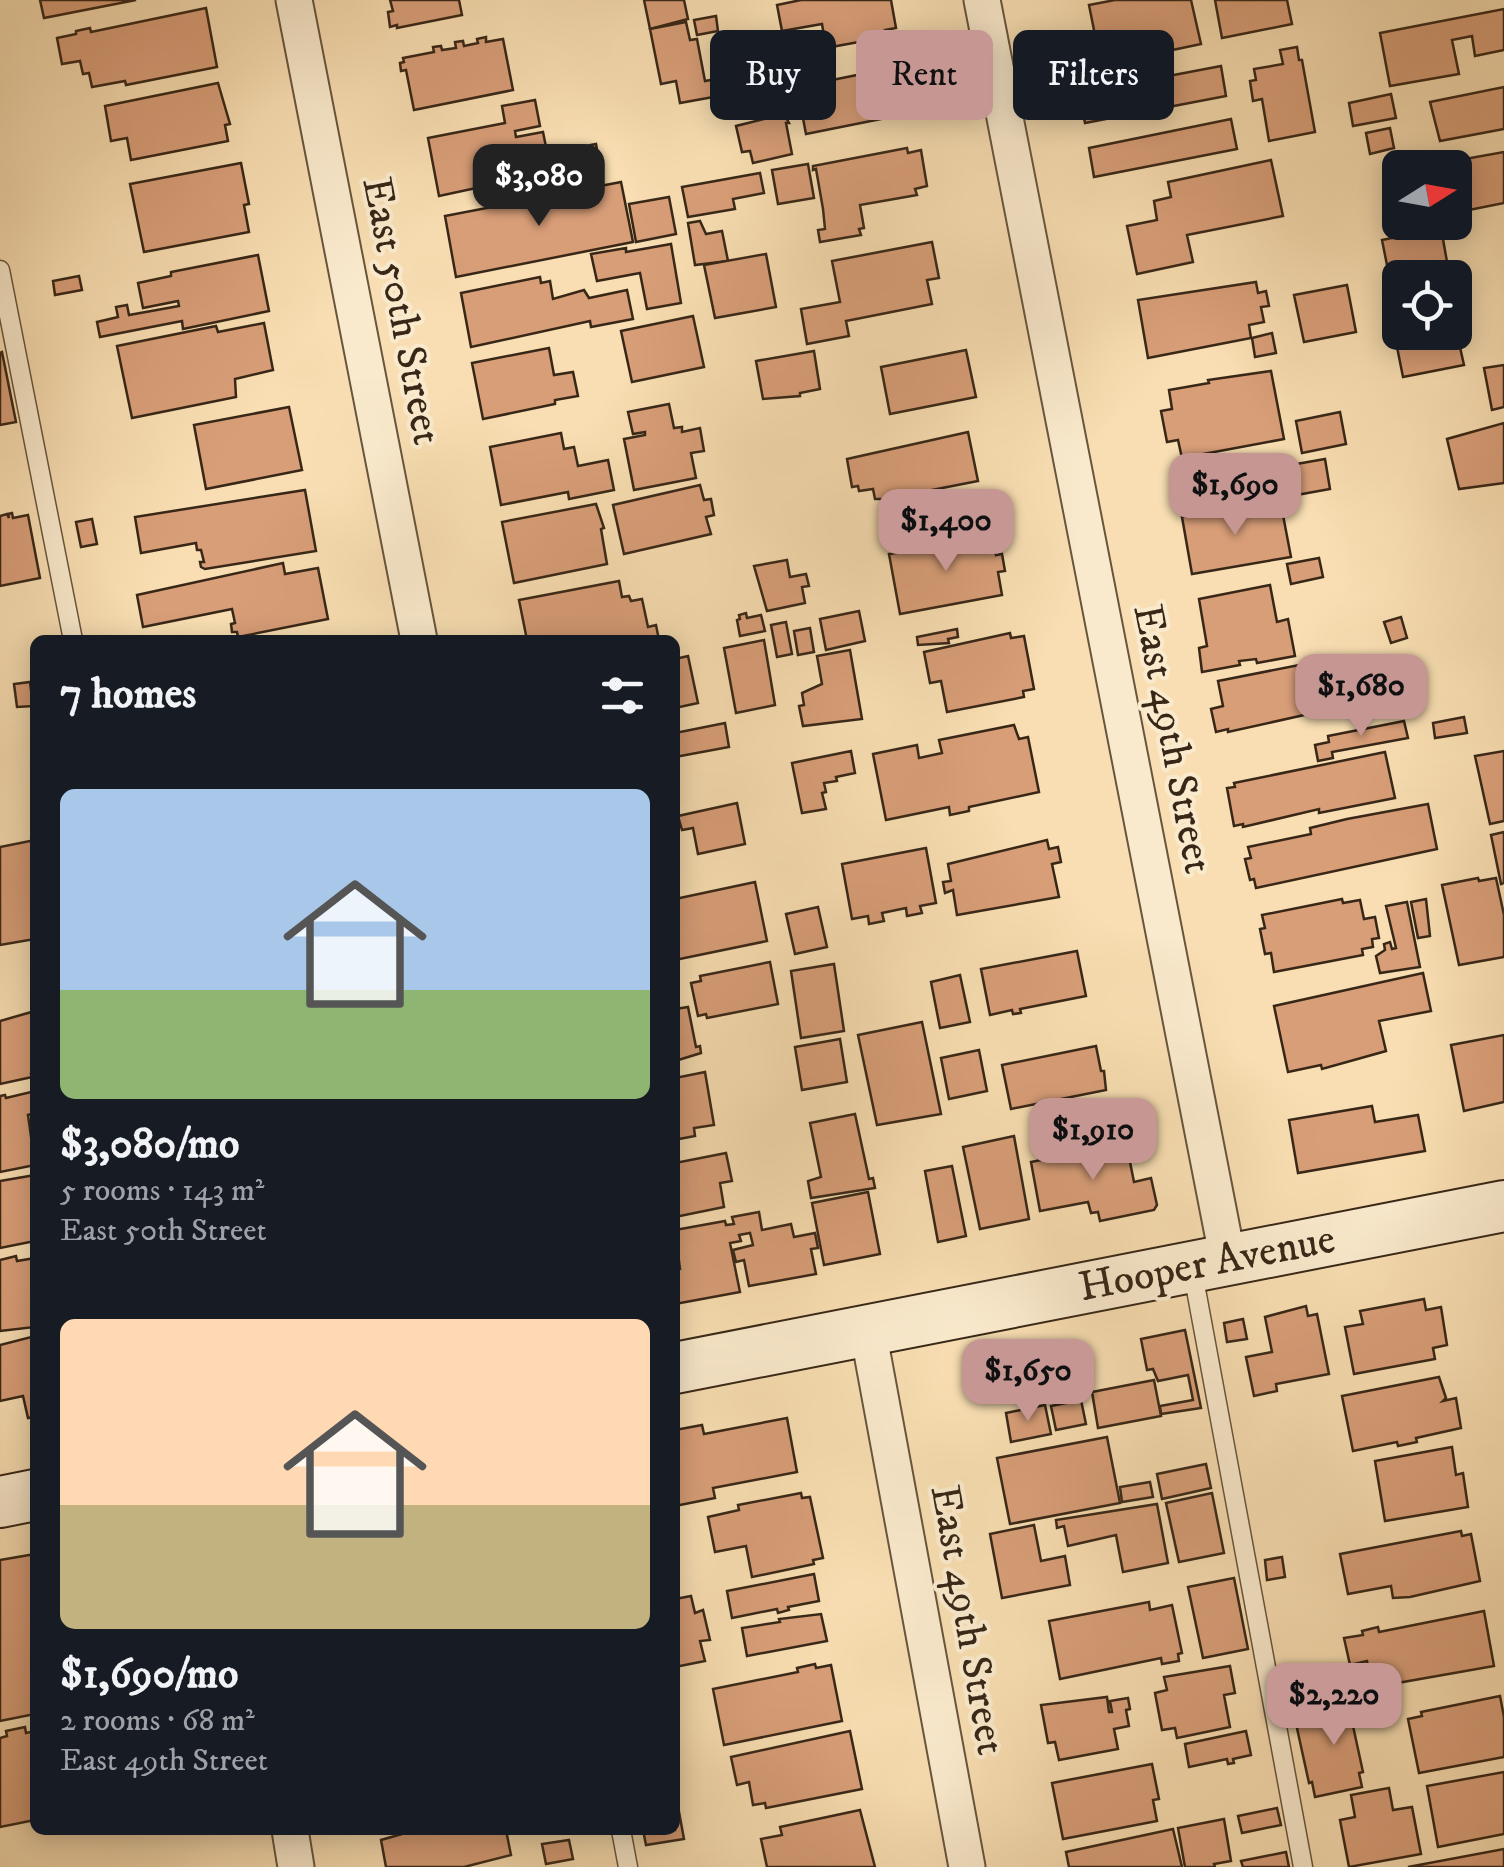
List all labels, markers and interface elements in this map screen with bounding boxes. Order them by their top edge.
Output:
chip: Buy [710,30,836,120]
chip: Rent [856,30,993,120]
chip: Filters [1013,30,1174,120]
pin: $3,080 [458,144,620,229]
north arrow [1382,150,1472,240]
map controls [1382,150,1472,350]
text: $3,080 [495,156,583,196]
street label: East 50th Street [350,173,452,449]
button: locate [1382,260,1472,350]
pin: $1,690 [1154,453,1316,538]
text: $1,690 [1191,465,1279,505]
pin: $1,400 [865,489,1027,574]
text: $1,400 [900,501,992,541]
street label: East 49th Street [1120,600,1224,878]
pin: $1,680 [1280,654,1442,739]
text: $1,680 [1317,666,1405,706]
icon: filters [595,668,650,723]
text: 7 homes [60,669,196,721]
icon: home [265,854,445,1034]
pin: $1,910 [1012,1098,1174,1183]
text: $1,910 [1052,1110,1134,1150]
text: $3,080/mo [60,1119,239,1171]
text: 5 rooms · 143 m² [60,1171,264,1211]
text: East 50th Street [60,1211,267,1251]
street label: Hooper Avenue [1075,1214,1339,1314]
pin: $1,650 [947,1339,1109,1424]
text: $1,650 [984,1351,1072,1391]
icon: home [265,1384,445,1564]
street label: East 49th Street [918,1481,1016,1759]
text: $1,690/mo [60,1649,238,1701]
pin: $2,220 [1253,1663,1415,1748]
text: $2,220 [1289,1675,1379,1715]
text: 2 rooms · 68 m² [60,1701,255,1741]
text: East 49th Street [60,1741,268,1781]

